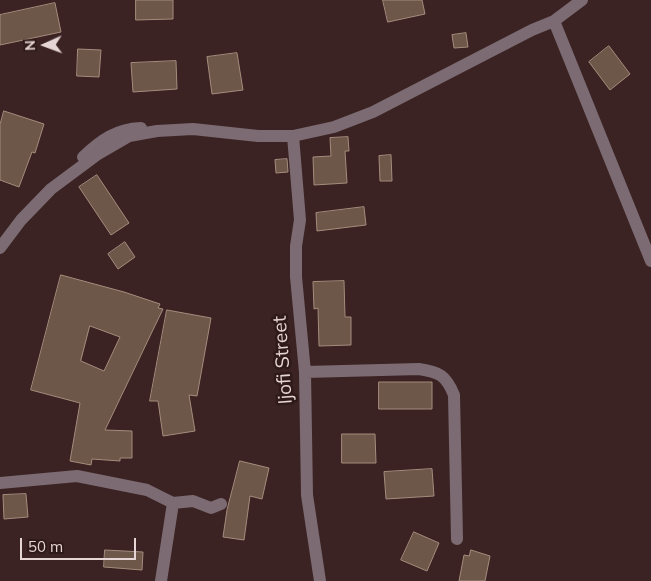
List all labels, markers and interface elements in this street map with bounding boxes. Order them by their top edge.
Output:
north arrow [20,20,70,70]
text: N [21,40,39,51]
street label: Ijofi Street [269,315,297,405]
scale bar [22,528,139,560]
text: 50 m [28,537,63,556]

